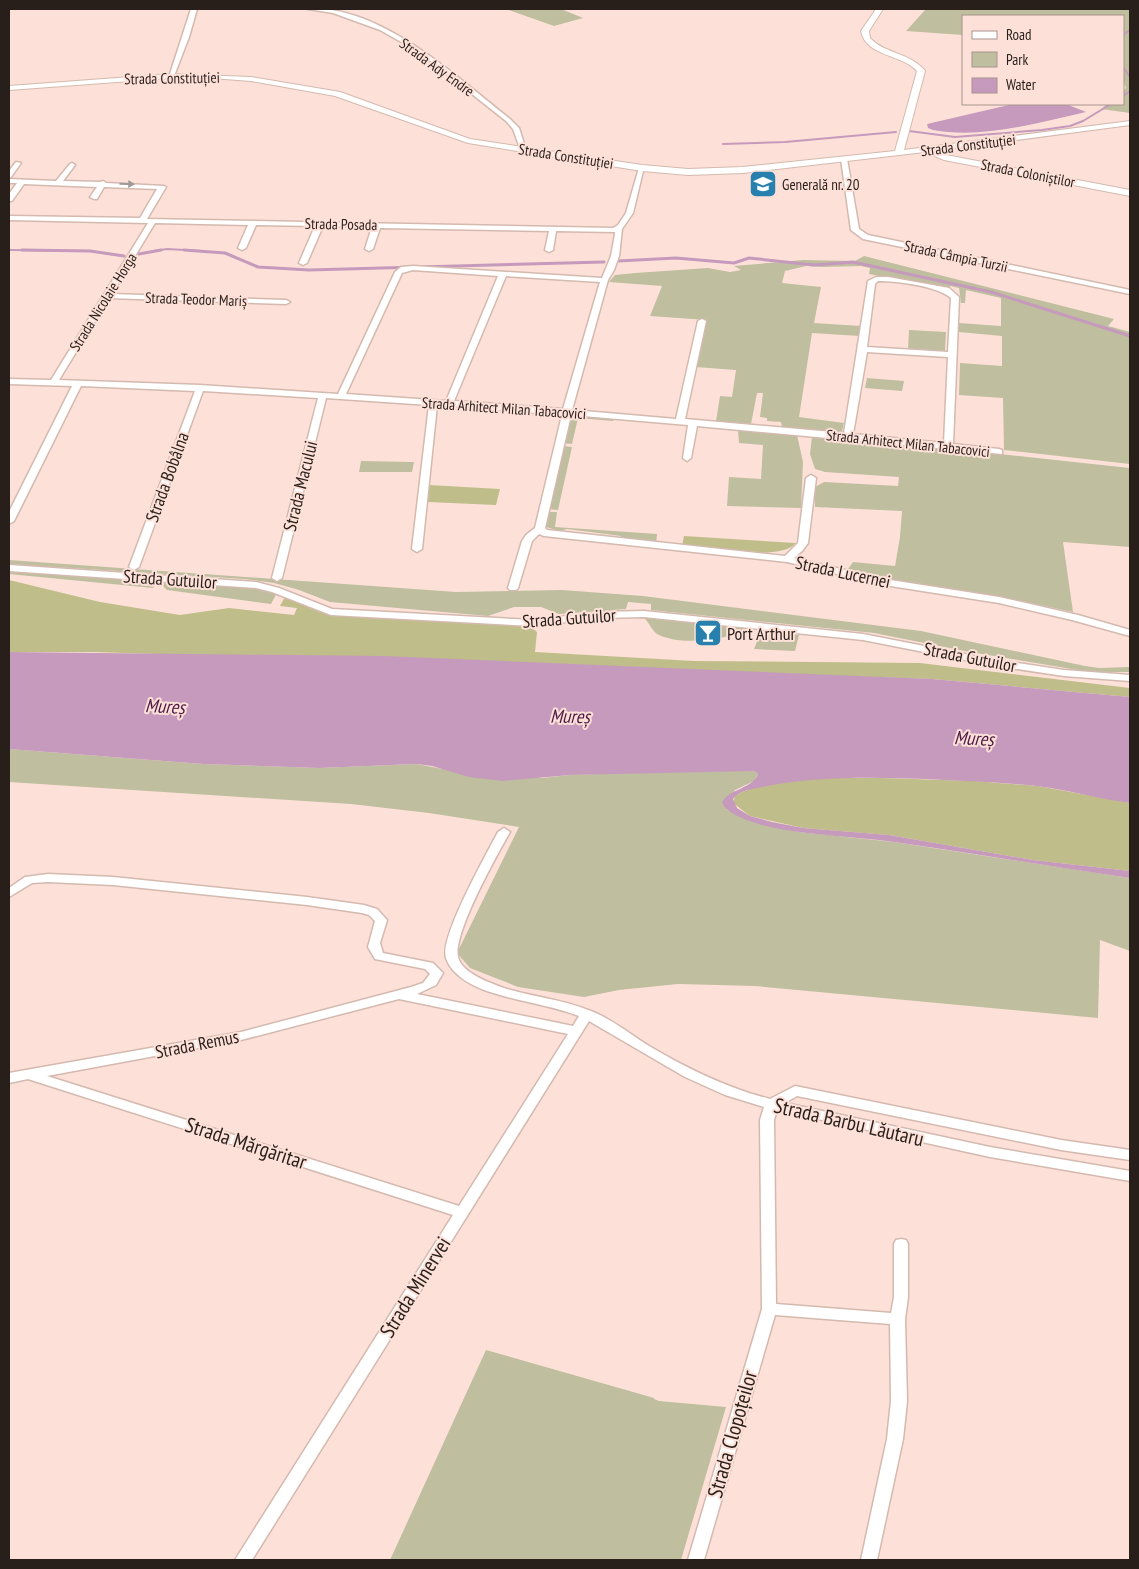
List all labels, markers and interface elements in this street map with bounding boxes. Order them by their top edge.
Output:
legend [962,15,1124,105]
text: Road [1006,25,1032,44]
street label: Strada Ady Endre [396,34,478,100]
text: Park [1006,50,1028,69]
street label: Strada Constituției [124,68,220,88]
text: Water [1006,75,1037,94]
street label: Strada Constituției [919,130,1017,160]
street label: Strada Constituției [517,139,615,173]
street label: Strada Coloniștilor [979,155,1078,192]
school or university icon: Generală nr. 20 [748,169,778,199]
place label: Generală nr. 20 [782,175,860,194]
one-way arrow [120,180,136,188]
street label: Strada Posada [304,214,378,234]
street label: Strada Câmpia Turzii [902,236,1010,276]
street label: Strada Nicolaie Horga [65,249,141,355]
street label: Strada Teodor Mariș [145,288,247,310]
street label: Strada Arhitect Milan Tabacovici [421,393,587,423]
street label: Strada Arhitect Milan Tabacovici [825,425,991,461]
street label: Strada Bobâlna [140,429,194,525]
street label: Strada Macului [278,438,322,534]
street label: Strada Lucernei [793,551,893,593]
street label: Strada Gutuilor [122,564,218,594]
street label: Strada Gutuilor [521,603,617,633]
bar icon: Port Arthur [693,618,723,648]
place label: Port Arthur [727,622,796,645]
street label: Strada Gutuilor [922,637,1018,677]
water label: Mureș [144,693,187,719]
water label: Mureș [550,704,592,728]
water label: Mureș [953,725,996,751]
street label: Strada Remus [153,1025,241,1063]
street label: Strada Barbu Lăutaru [771,1092,927,1152]
street label: Strada Mărgăritar [182,1111,310,1175]
street label: Strada Minervei [373,1232,457,1342]
street label: Strada Clopoțeilor [701,1367,763,1501]

